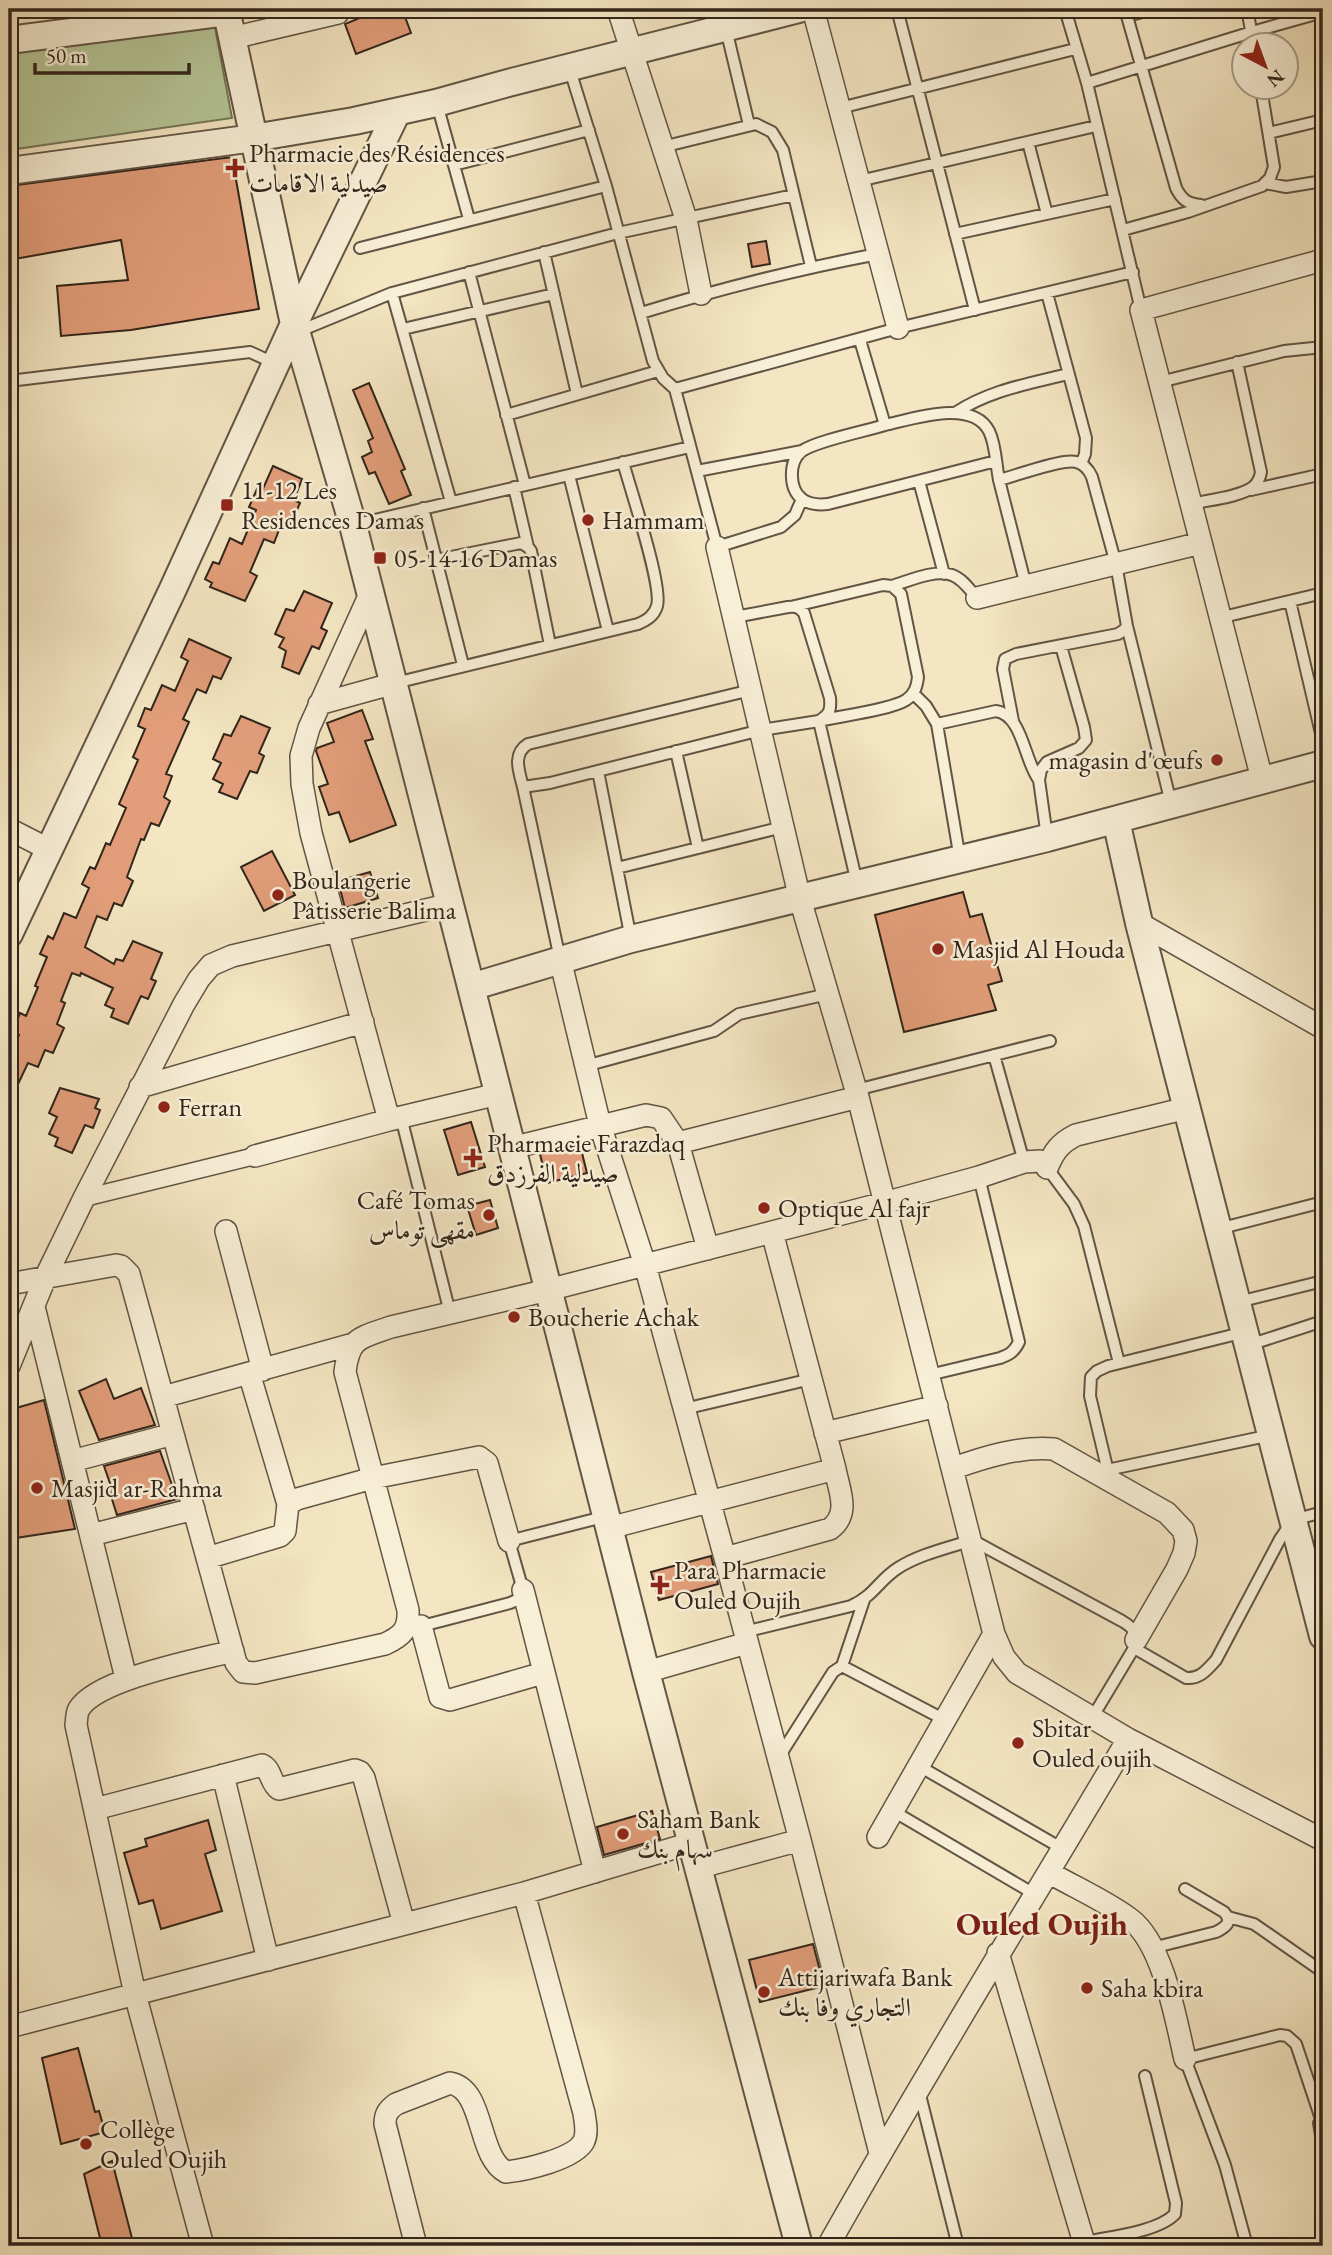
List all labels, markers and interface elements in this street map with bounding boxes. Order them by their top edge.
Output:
scale bar [35,32,189,76]
north arrow [1230,32,1300,102]
text: 50 m [46,42,87,69]
text: N [1261,64,1290,93]
place label: Pharmacie des Résidences صيدلية الاقامات [249,136,505,200]
marker: Pharmacie des Résidences صيدلية الاقامات [227,160,243,176]
place label: 11-12 Les Residences Damas [241,473,424,537]
marker: 11-12 Les Residences Damas [219,497,235,513]
place label: Hammam [602,503,705,537]
marker: Hammam [580,512,596,528]
place label: 05-14-16 Damas [394,541,557,575]
marker: 05-14-16 Damas [372,550,388,566]
place label: magasin d'œufs [1049,743,1203,777]
marker: magasin d'œufs [1209,752,1225,768]
place label: Boulangerie Pâtisserie Balima [292,863,457,927]
marker: Boulangerie Pâtisserie Balima [270,887,286,903]
place label: Masjid Al Houda [952,932,1126,966]
marker: Masjid Al Houda [930,941,946,957]
place label: Ferran [178,1090,242,1124]
marker: Ferran [156,1099,172,1115]
place label: Pharmacie Farazdaq صيدلية الفرزدق [487,1126,685,1190]
marker: Pharmacie Farazdaq صيدلية الفرزدق [465,1150,481,1166]
place label: Café Tomas مقهى توماس [357,1183,475,1248]
place label: Optique Al fajr [778,1191,931,1225]
marker: Optique Al fajr [756,1200,772,1216]
marker: Café Tomas مقهى توماس [481,1207,497,1223]
place label: Boucherie Achak [528,1300,700,1334]
marker: Boucherie Achak [506,1309,522,1325]
place label: Masjid ar-Rahma [51,1471,223,1505]
marker: Masjid ar-Rahma [29,1480,45,1496]
place label: Para Pharmacie Ouled Oujih [674,1553,826,1617]
marker: Para Pharmacie Ouled Oujih [652,1577,668,1593]
place label: Sbitar Ouled oujih [1032,1711,1152,1775]
marker: Sbitar Ouled oujih [1010,1735,1026,1751]
place label: Saham Bank سهام بنك [637,1802,761,1872]
marker: Saham Bank سهام بنك [615,1826,631,1842]
district label: Ouled Oujih [956,1902,1128,1945]
place label: Attijariwafa Bank التجاري وفا بنك [777,1960,953,2028]
place label: Saha kbira [1101,1971,1204,2005]
marker: Saha kbira [1079,1980,1095,1996]
marker: Attijariwafa Bank التجاري وفا بنك [756,1984,772,2000]
place label: Collège Ouled Oujih [100,2112,227,2176]
marker: Collège Ouled Oujih [78,2136,94,2152]

